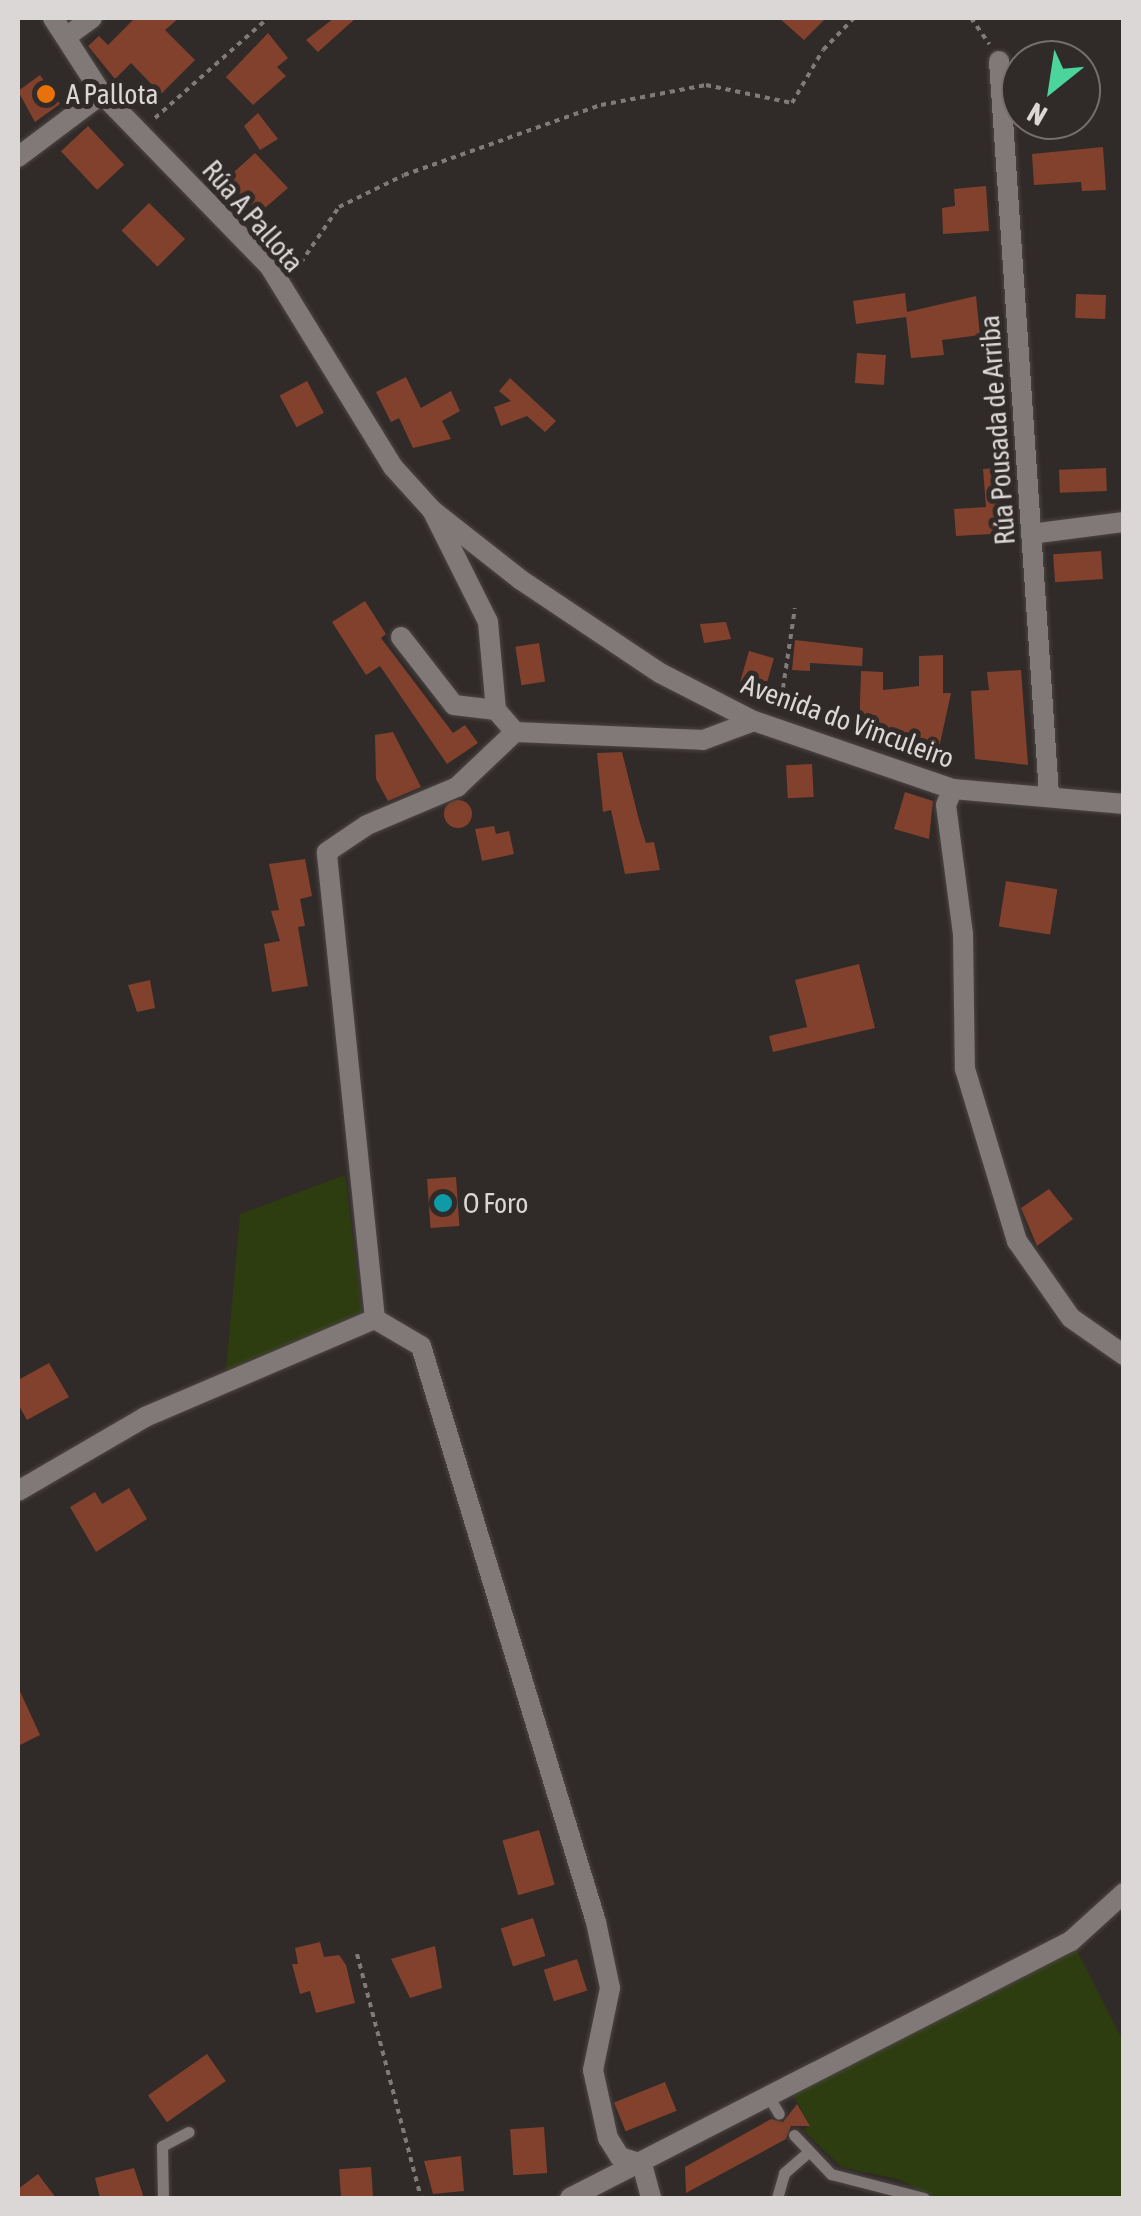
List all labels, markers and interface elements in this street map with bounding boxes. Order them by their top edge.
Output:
north arrow [1001,40,1101,140]
place label: A Pallota [66,77,159,111]
marker: A Pallota [35,83,57,105]
text: N [1022,96,1052,132]
street label: Rúa A Pallota [195,153,311,279]
street label: Rúa Pousada de Arriba [972,314,1022,546]
street label: Avenida do Vinculeiro [737,667,959,775]
place label: O Foro [463,1186,528,1220]
marker: O Foro [432,1192,454,1214]

